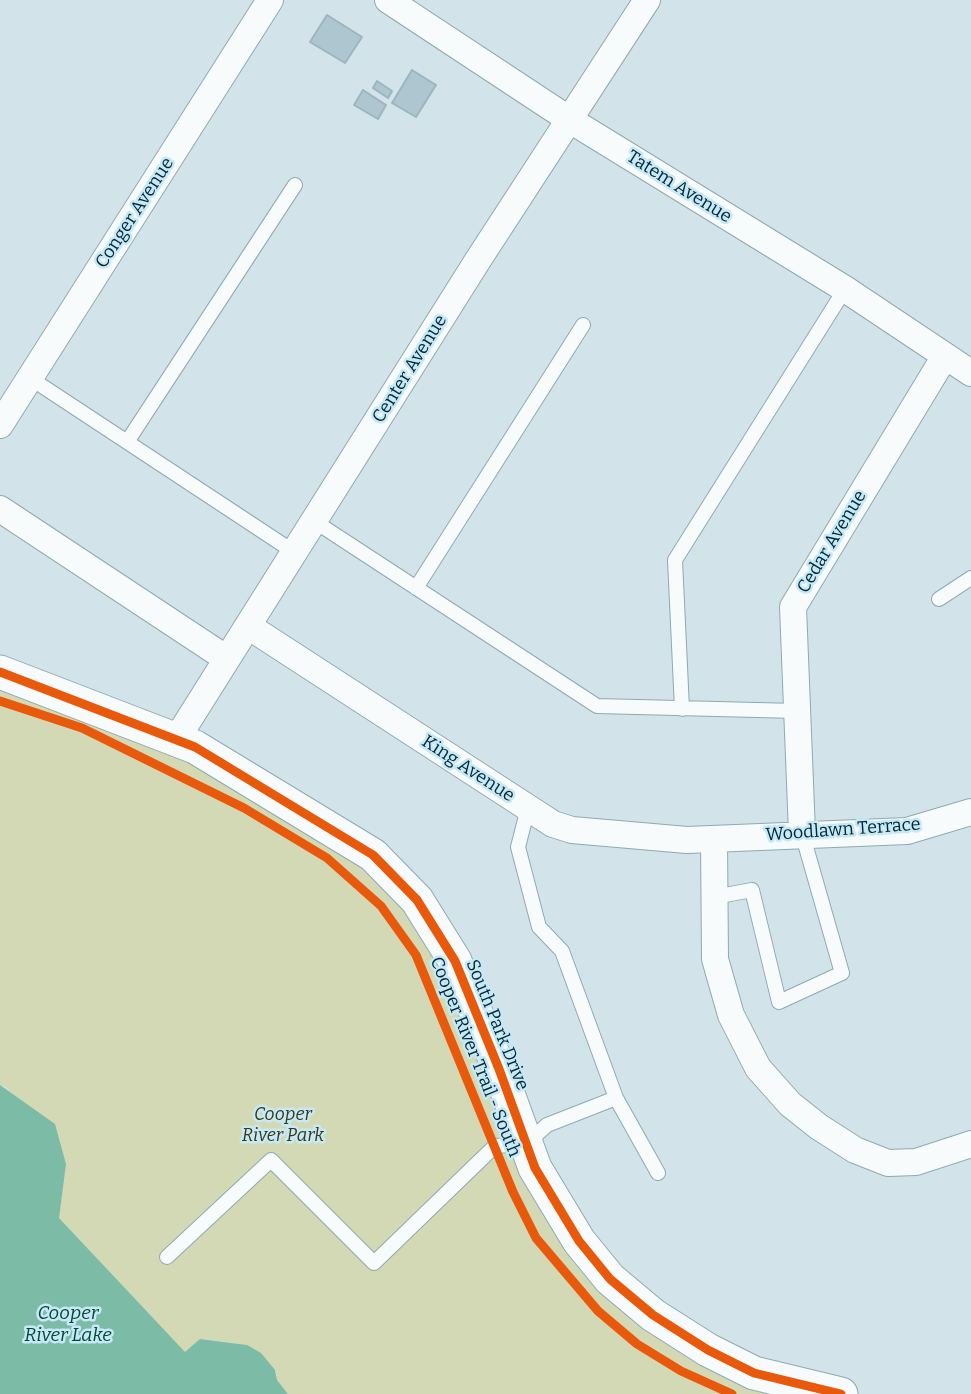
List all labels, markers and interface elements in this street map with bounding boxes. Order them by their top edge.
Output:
street label: Tatem Avenue [623,146,735,228]
street label: Conger Avenue [91,154,179,272]
street label: Center Avenue [368,311,452,427]
street label: Cedar Avenue [793,487,871,597]
street label: King Avenue [418,731,518,807]
street label: Woodlawn Terrace [765,814,921,846]
street label: Cooper River Trail - South [425,954,525,1160]
street label: South Park Drive [461,956,533,1094]
park label: Cooper River Park [242,1104,324,1146]
water label: Cooper River Lake [24,1303,112,1347]

